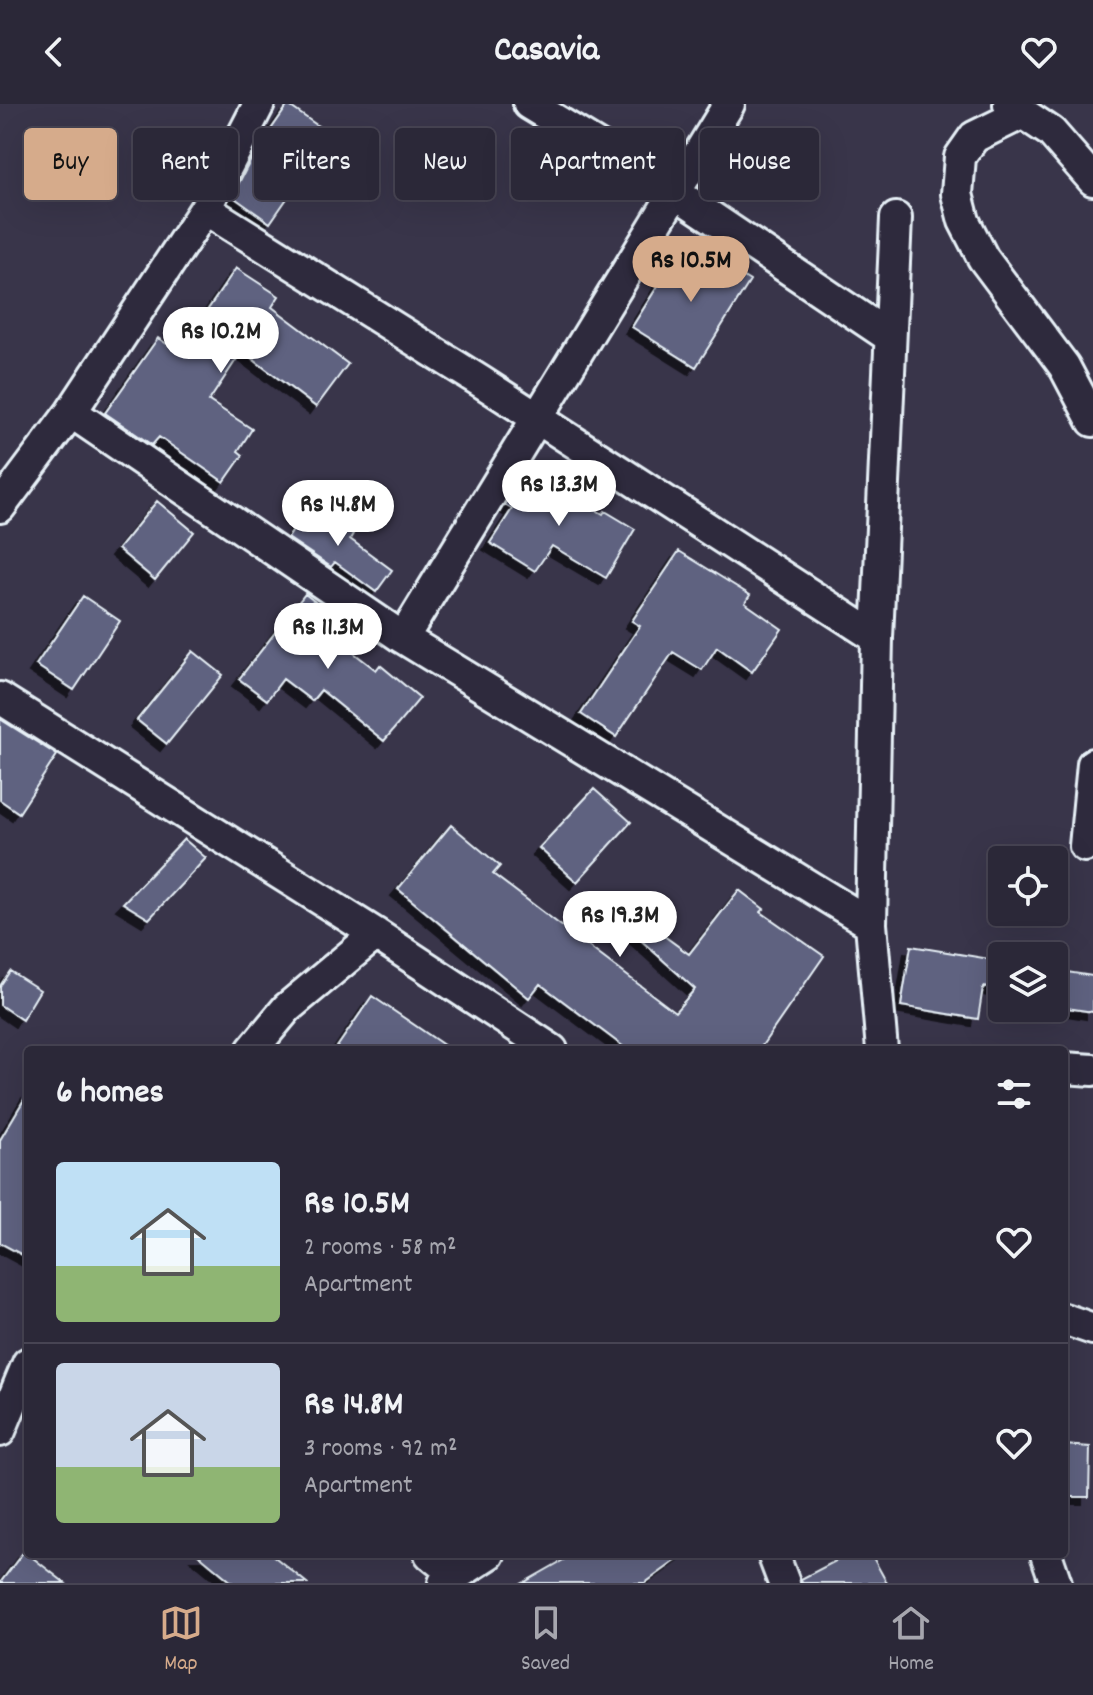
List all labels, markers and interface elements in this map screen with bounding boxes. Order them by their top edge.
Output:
text: Casavia [494,26,599,78]
icon: back [32,30,76,74]
icon: heart [1017,30,1061,74]
chip: Buy [24,128,117,200]
chip: Rent [133,128,238,200]
chip: Filters [254,128,379,200]
chip: New [395,128,495,200]
chip: Apartment [511,128,684,200]
chip: House [700,128,819,200]
pin: Rs 10.5M [608,236,774,304]
text: Rs 10.5M [650,243,732,280]
pin: Rs 10.2M [138,307,304,375]
text: Rs 10.2M [181,314,261,351]
pin: Rs 13.3M [476,460,642,528]
text: Rs 13.3M [520,467,598,504]
pin: Rs 14.8M [255,480,421,548]
text: Rs 14.8M [300,487,376,524]
pin: Rs 11.3M [245,603,411,671]
text: Rs 11.3M [292,610,364,647]
map controls [988,846,1068,1022]
button: locate [988,846,1068,926]
pin: Rs 19.3M [537,891,703,959]
text: Rs 19.3M [581,898,659,935]
button: layers [988,942,1068,1022]
text: 6 homes [56,1070,164,1119]
icon: filters [992,1072,1036,1116]
text: Rs 10.5M [304,1181,410,1230]
icon: home [120,1194,216,1290]
icon: heart [992,1220,1036,1264]
text: 2 rooms · 58 m² [304,1230,457,1267]
text: Apartment [304,1267,413,1304]
text: Rs 14.8M [304,1382,403,1431]
icon: home [120,1395,216,1491]
icon: heart [992,1421,1036,1465]
text: 3 rooms · 92 m² [304,1431,458,1468]
text: Apartment [304,1468,413,1505]
tab: Map [159,1601,203,1680]
tab: Saved [521,1601,570,1680]
tab: Home [888,1601,934,1680]

